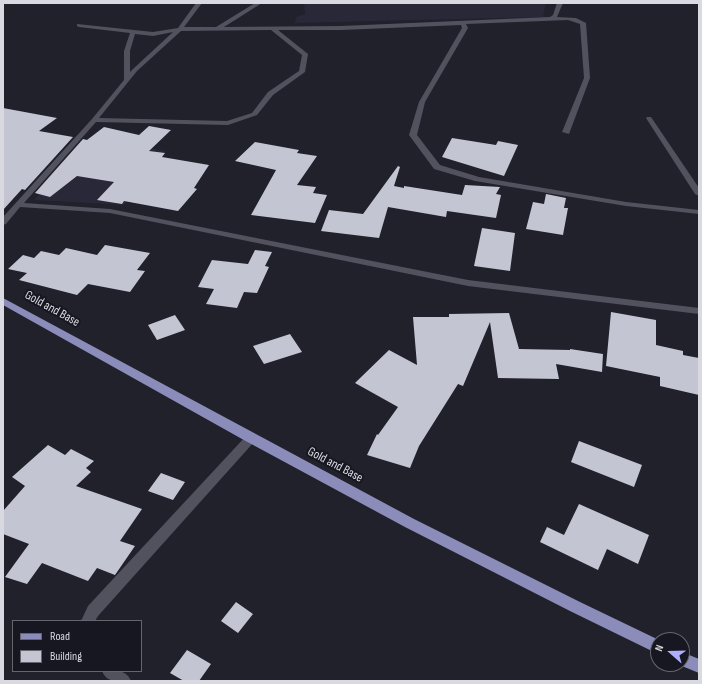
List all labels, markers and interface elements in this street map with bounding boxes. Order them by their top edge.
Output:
street label: Gold and Base [22,287,82,331]
street label: Gold and Base [305,444,365,486]
legend [12,620,142,672]
text: Road [50,629,70,644]
north arrow [650,632,690,672]
text: N [652,643,666,653]
text: Building [50,649,82,664]

